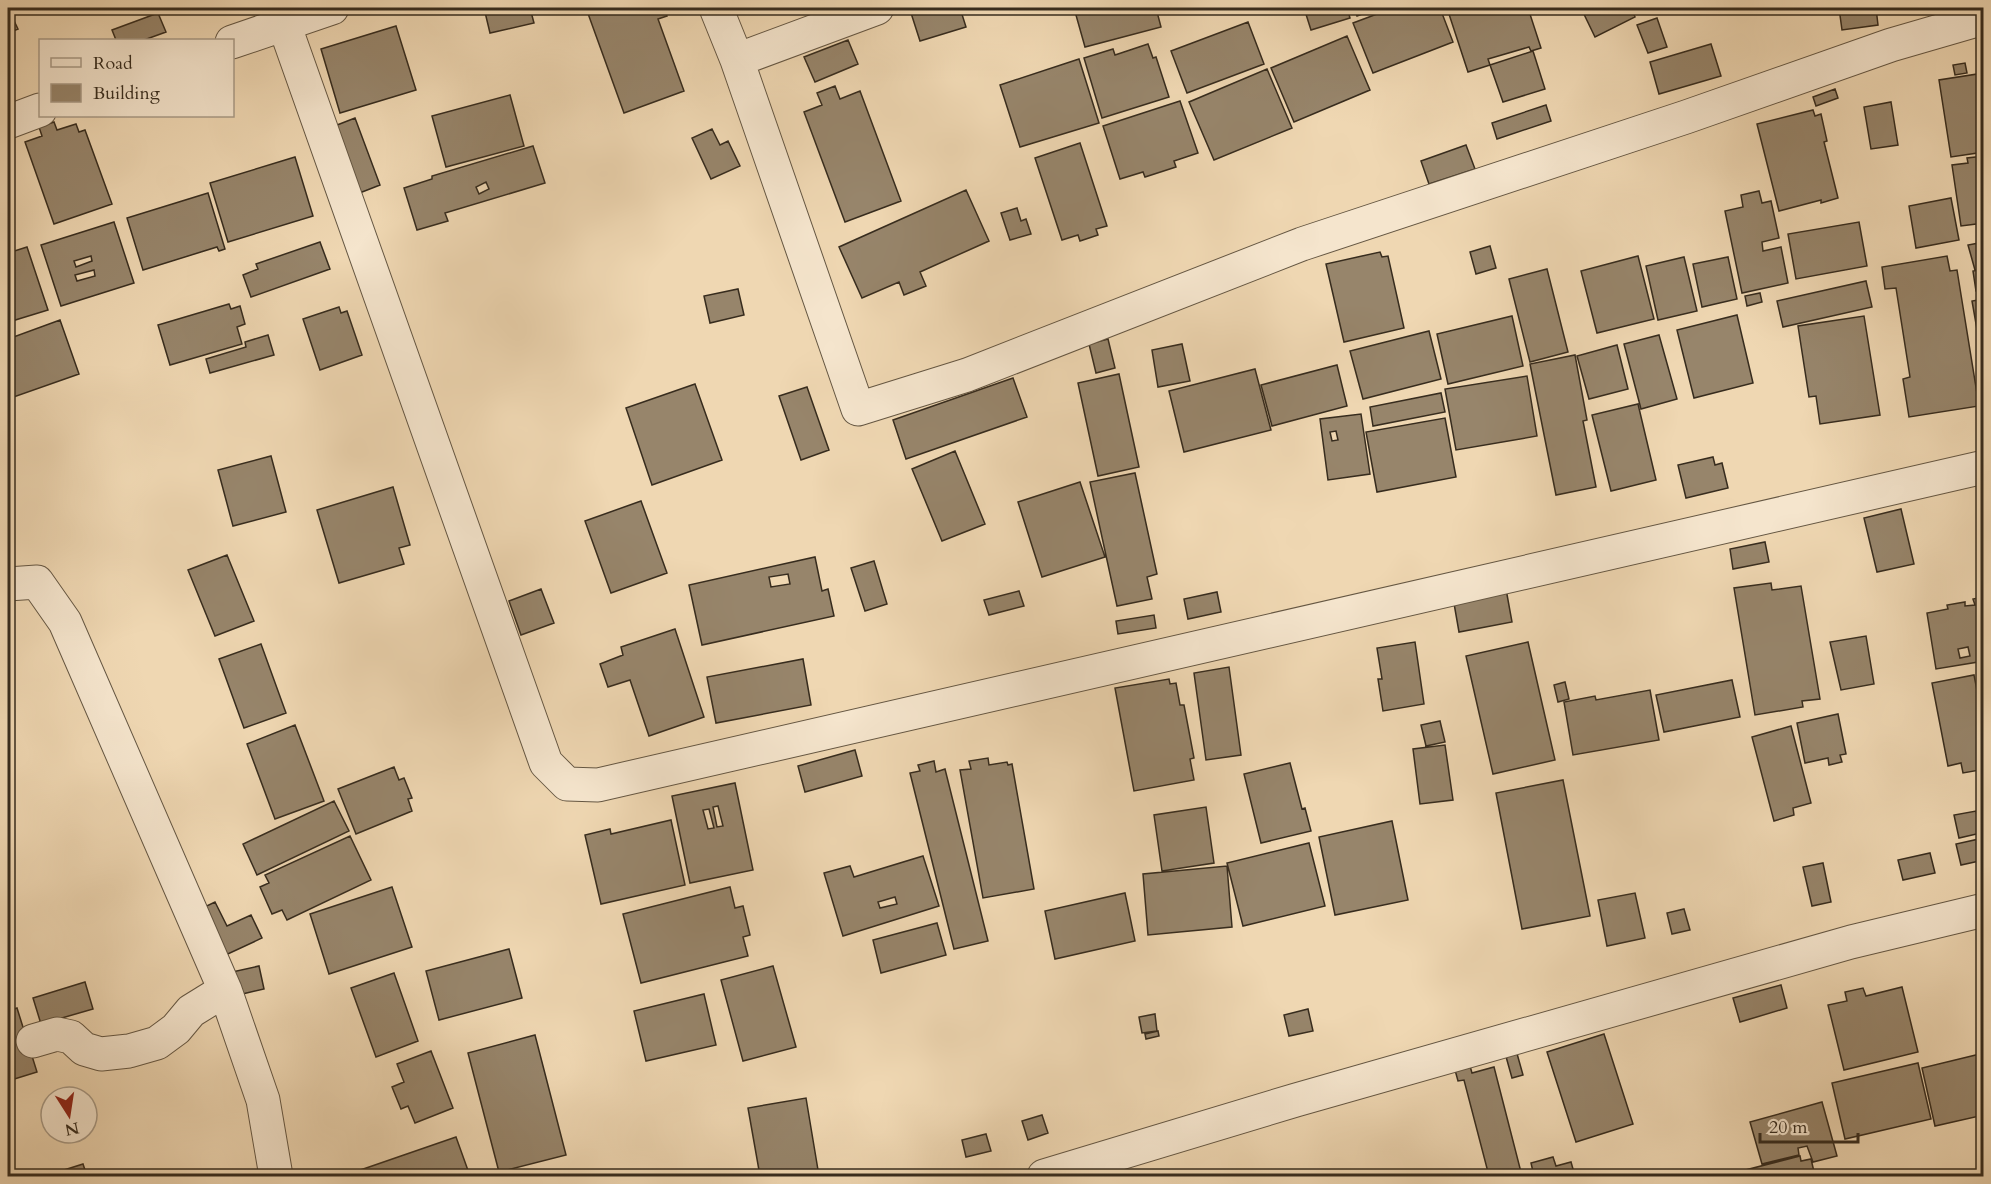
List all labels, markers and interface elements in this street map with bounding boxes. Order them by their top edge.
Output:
legend [39,39,234,117]
text: Road [93,51,133,76]
text: Building [93,81,161,106]
north arrow [39,1085,99,1145]
scale bar [1760,1106,1858,1144]
text: 20 m [1769,1115,1808,1140]
text: N [63,1116,81,1141]

